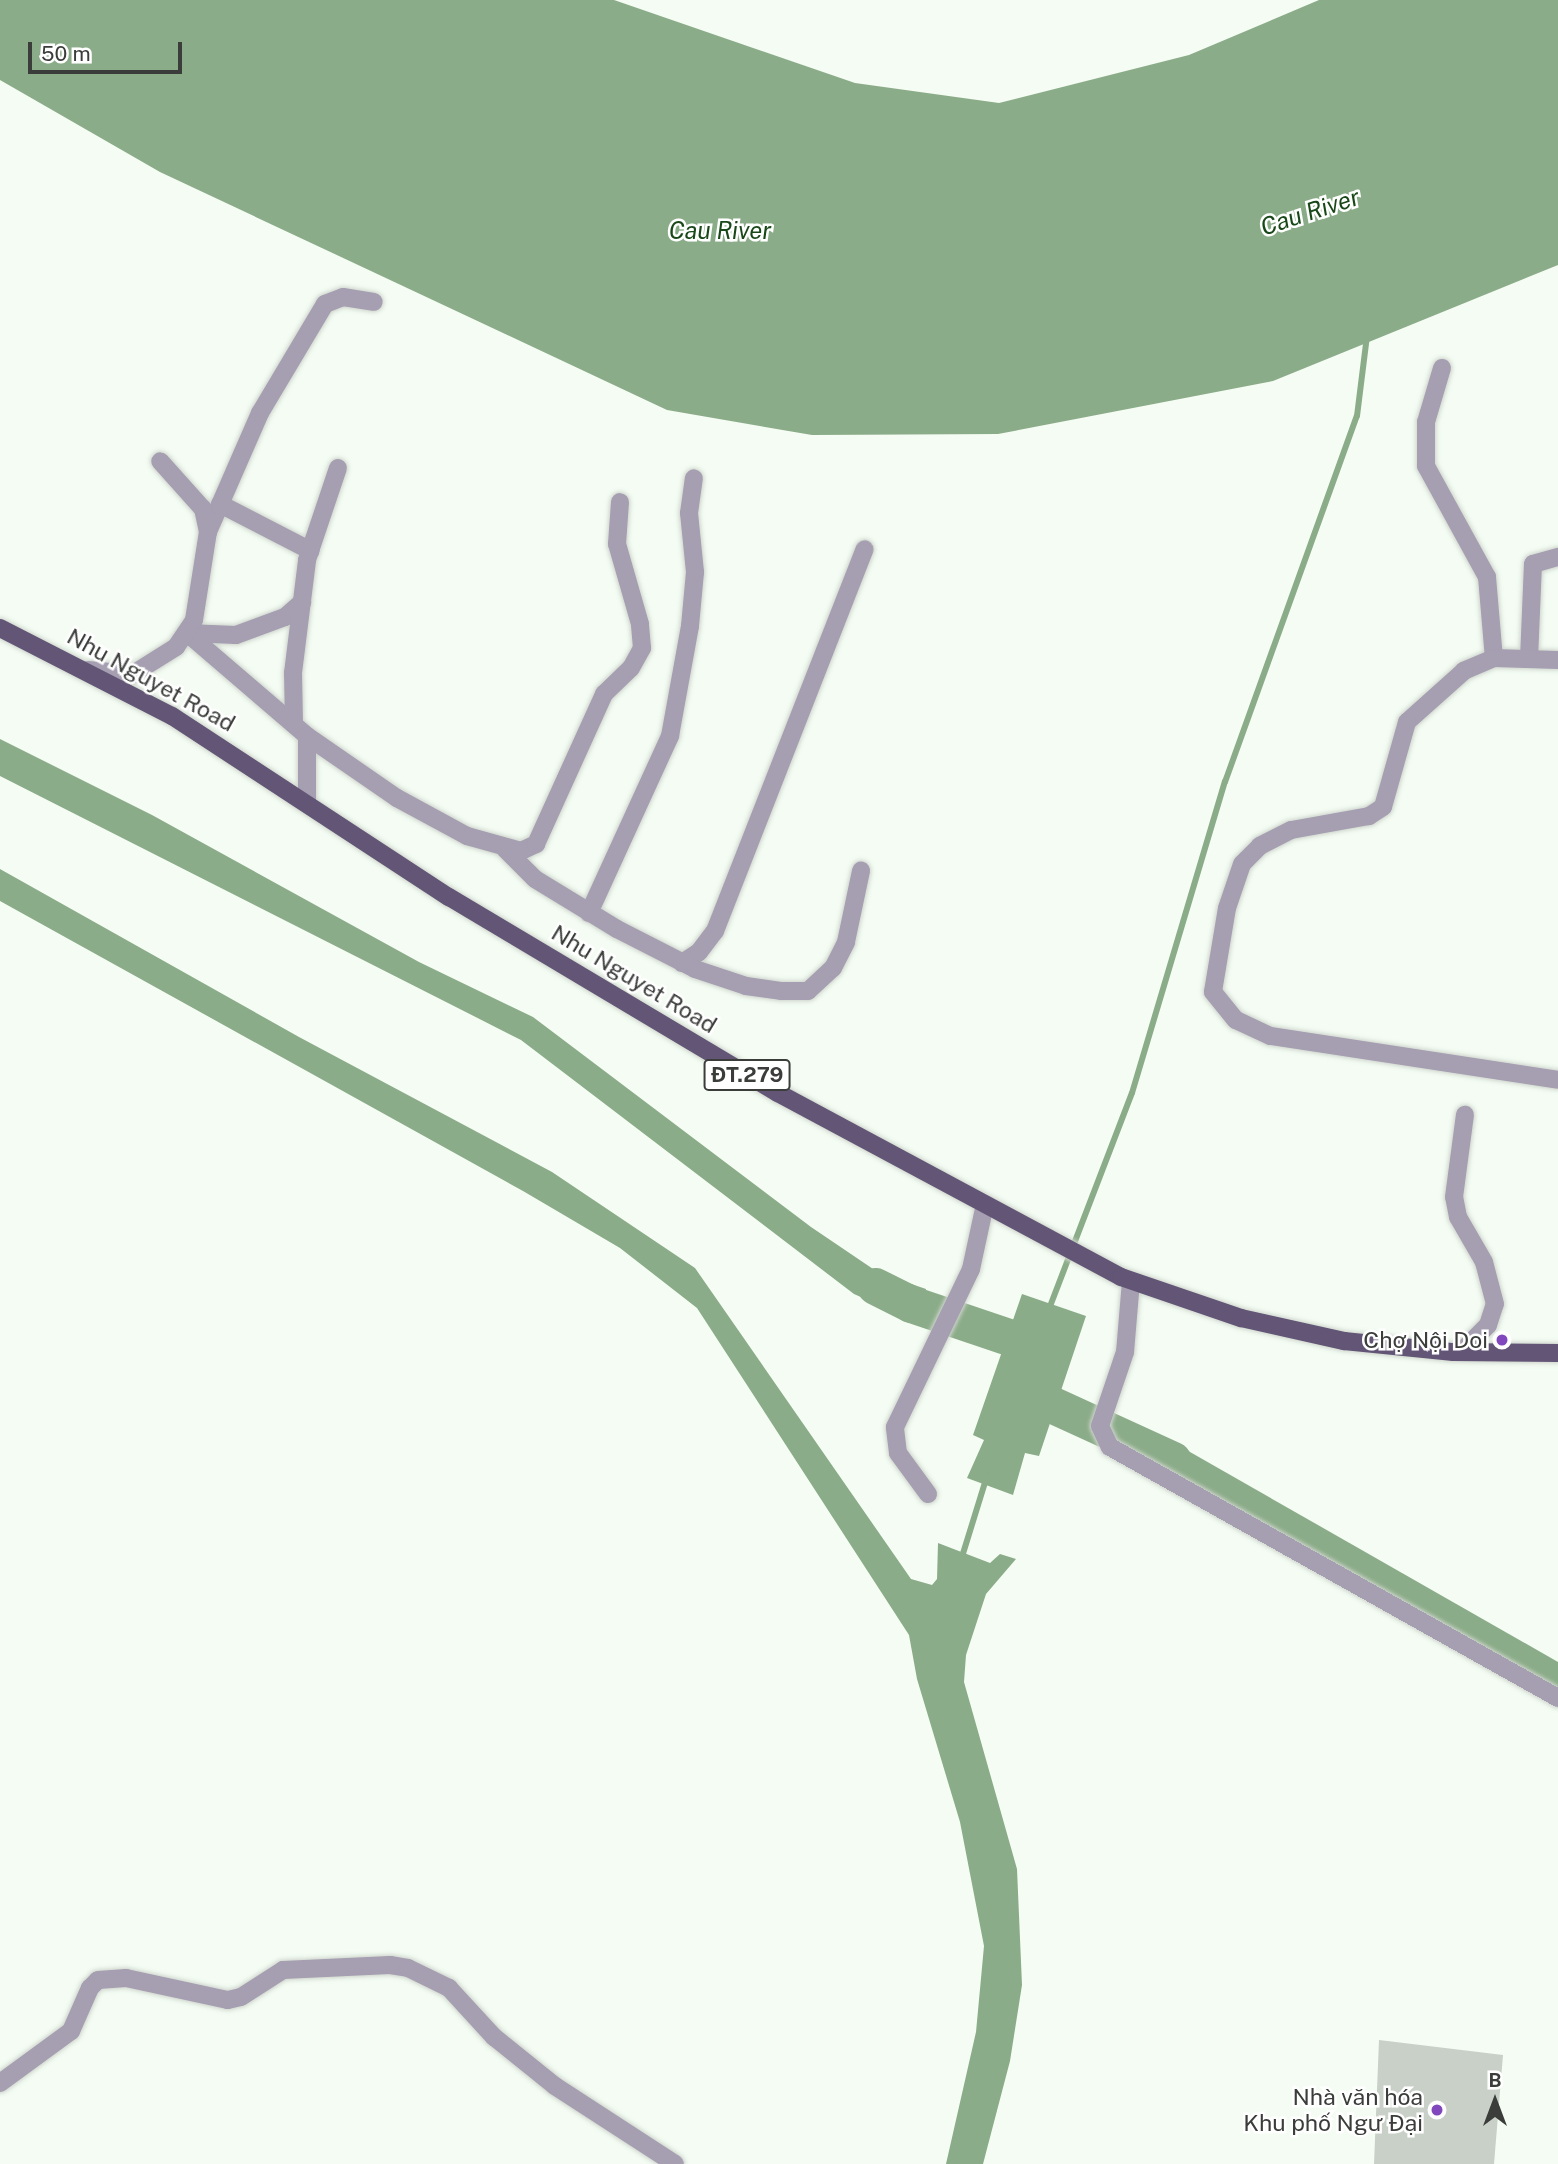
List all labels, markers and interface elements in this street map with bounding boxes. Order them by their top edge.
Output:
scale bar [32,28,186,72]
text: 50 m [41,41,91,66]
water label: Cau River [1257,182,1363,242]
water label: Cau River [669,217,771,245]
street label: Nhu Nguyet Road [62,622,240,738]
street label: Nhu Nguyet Road [546,919,722,1039]
road number: ĐT.279 [703,1058,791,1092]
place label: Chợ Nội Doi [1363,1326,1488,1354]
marker: Chợ Nội Doi [1494,1332,1510,1348]
north arrow [1460,2066,1530,2136]
text: B [1488,2069,1502,2091]
place label: Nhà văn hóa Khu phố Ngư Đại [1243,2083,1423,2137]
marker: Nhà văn hóa Khu phố Ngư Đại [1429,2102,1445,2118]

